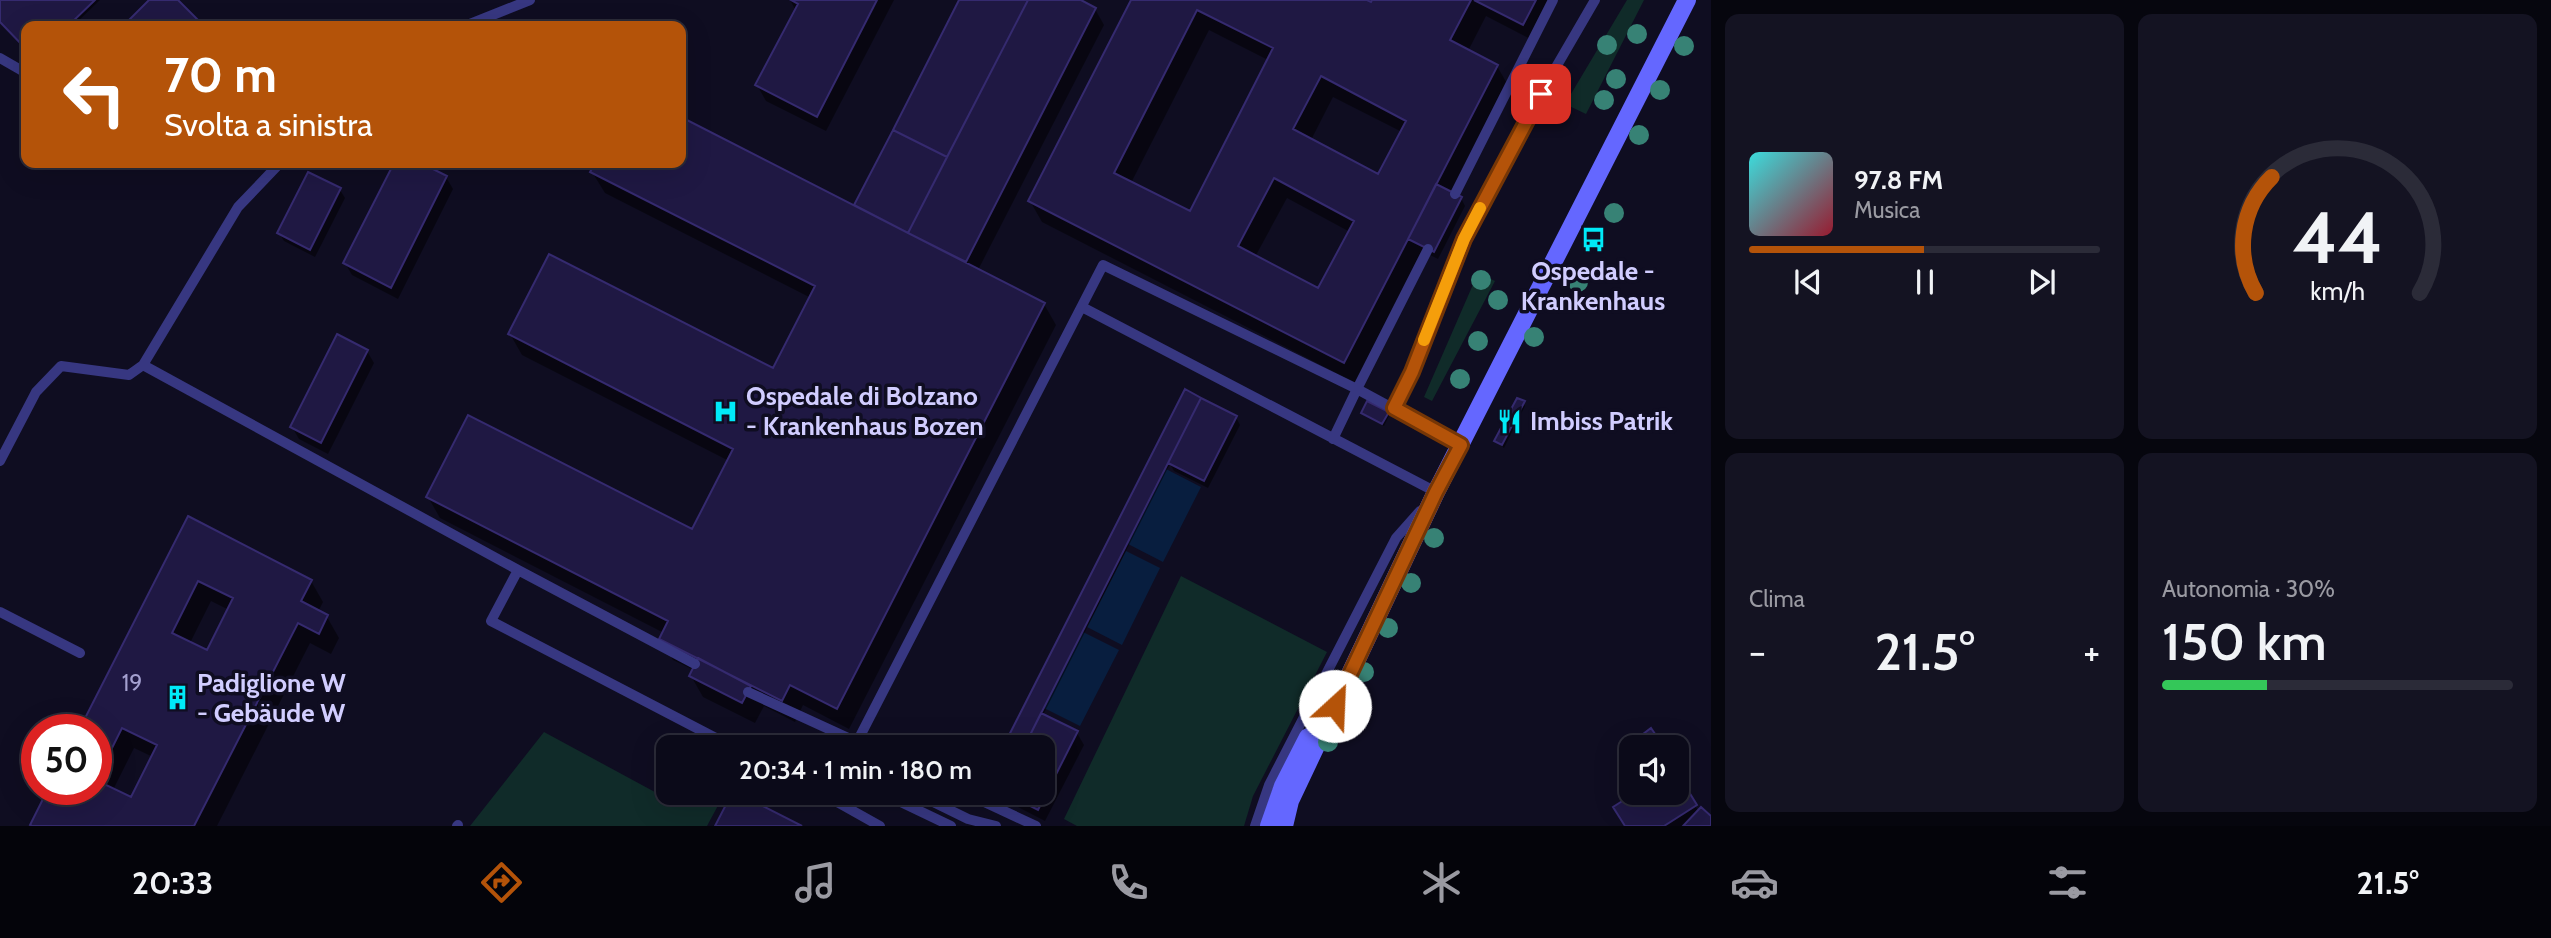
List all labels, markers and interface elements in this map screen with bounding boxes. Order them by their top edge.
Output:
text: 70 m [164,45,277,104]
icon: left [49,49,140,140]
pin [1511,64,1571,124]
icon: arrive [1522,75,1560,113]
text: Svolta a sinistra [164,105,373,144]
text: 97.8 FM [1854,164,1943,196]
text: 44 [2292,193,2383,281]
text: Musica [1854,196,1920,224]
bus stop icon: Ospedale - Krankenhaus [1579,225,1607,253]
place label: Ospedale - Krankenhaus [1521,255,1665,317]
icon: previous [1789,263,1827,301]
icon: pause [1906,263,1944,301]
icon: next [2023,263,2061,301]
text: km/h [2310,276,2365,306]
place label: Ospedale di Bolzano - Krankenhaus Bozen [746,380,984,442]
hospital icon: Ospedale di Bolzano - Krankenhaus Bozen [712,397,740,425]
place label: Imbiss Patrik [1530,405,1673,437]
restaurant icon: Imbiss Patrik [1496,407,1524,435]
text: Autonomia · 30% [2162,575,2335,603]
text: Clima [1749,585,1805,613]
text: 150 km [2162,610,2327,673]
text: 21.5° [1874,620,1975,683]
text: − [1749,628,1766,675]
text: + [2083,628,2100,675]
place label: Padiglione W - Gebäude W [197,667,346,729]
house number: 19 [122,669,142,697]
position arrow [1298,669,1372,743]
building icon: Padiglione W - Gebäude W [163,684,191,712]
speed limit sign: 50 [21,714,112,805]
map controls [1619,735,1689,805]
button: sound [1619,735,1689,805]
text: 20:34 · 1 min · 180 m [739,754,972,786]
icon: directions [477,858,526,907]
icon: music [791,858,840,907]
icon: phone [1104,858,1153,907]
icon: climate [1417,858,1466,907]
icon: car [1730,858,1779,907]
icon: filters [2043,858,2092,907]
text: 20:33 [132,863,213,902]
text: 21.5° [2357,863,2419,902]

